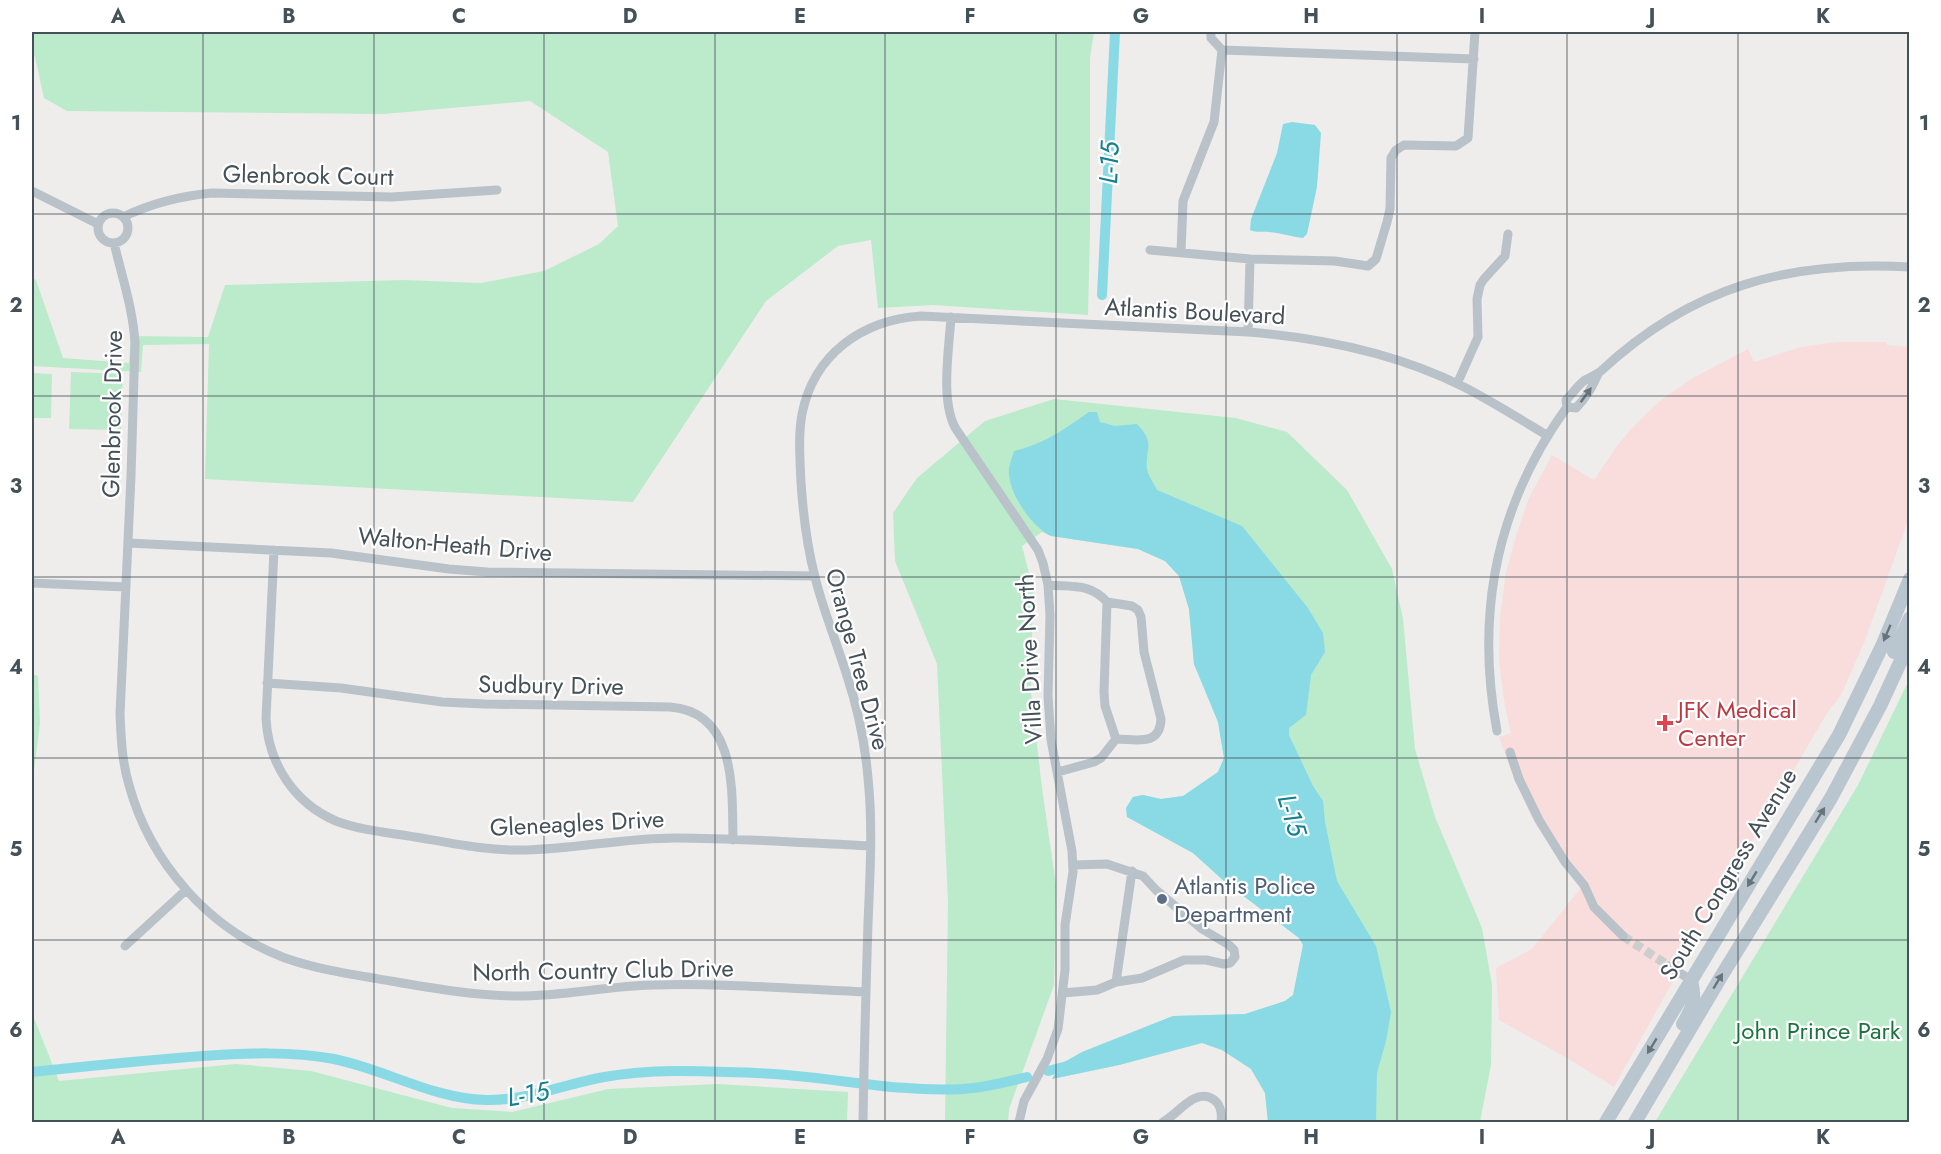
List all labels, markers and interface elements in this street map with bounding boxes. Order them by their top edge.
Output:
text: A [110,2,126,31]
text: B [282,2,296,31]
text: C [452,2,466,31]
text: D [623,2,637,31]
text: E [794,2,806,31]
text: F [964,2,976,31]
text: G [1133,2,1149,31]
text: H [1303,2,1319,31]
text: I [1479,2,1485,31]
text: J [1645,2,1655,31]
text: K [1816,2,1830,31]
text: 1 [11,109,21,138]
text: 1 [1919,109,1929,138]
water label: L-15 [1089,139,1129,185]
street label: Glenbrook Court [222,156,394,194]
street label: Atlantis Boulevard [1104,289,1286,333]
text: 2 [9,291,23,320]
text: 2 [1917,291,1931,320]
street label: Glenbrook Drive [93,330,131,498]
one-way arrow [1580,387,1592,403]
text: 3 [10,472,22,501]
text: 3 [1918,472,1930,501]
street label: Walton-Heath Drive [356,518,554,570]
street label: Orange Tree Drive [817,564,899,754]
street label: Villa Drive North [1007,573,1051,745]
one-way arrow [1882,625,1892,643]
text: 4 [9,653,23,682]
text: 4 [1917,653,1931,682]
street label: Sudbury Drive [478,666,624,704]
place label: JFK Medical Center [1675,692,1797,755]
marker: JFK Medical Center [1656,714,1674,732]
street label: South Congress Avenue [1651,761,1805,987]
water label: L-15 [1268,789,1317,842]
street label: Gleneagles Drive [489,801,665,845]
one-way arrow [1814,807,1825,823]
text: 5 [10,835,23,864]
text: 5 [1918,835,1931,864]
place label: Atlantis Police Department [1174,868,1315,931]
one-way arrow [1747,871,1757,888]
marker: Atlantis Police Department [1155,892,1169,906]
street label: North Country Club Drive [472,950,734,990]
one-way arrow [1713,972,1723,989]
park label: John Prince Park [1733,1013,1901,1048]
text: 6 [9,1016,23,1045]
text: 6 [1917,1016,1931,1045]
one-way arrow [1646,1038,1657,1054]
water label: L-15 [504,1071,554,1116]
text: A [110,1123,126,1152]
text: B [282,1123,296,1152]
text: C [452,1123,466,1152]
text: D [623,1123,637,1152]
text: E [794,1123,806,1152]
text: F [964,1123,976,1152]
text: G [1133,1123,1149,1152]
text: H [1303,1123,1319,1152]
text: I [1479,1123,1485,1152]
text: J [1645,1123,1655,1152]
text: K [1816,1123,1830,1152]

